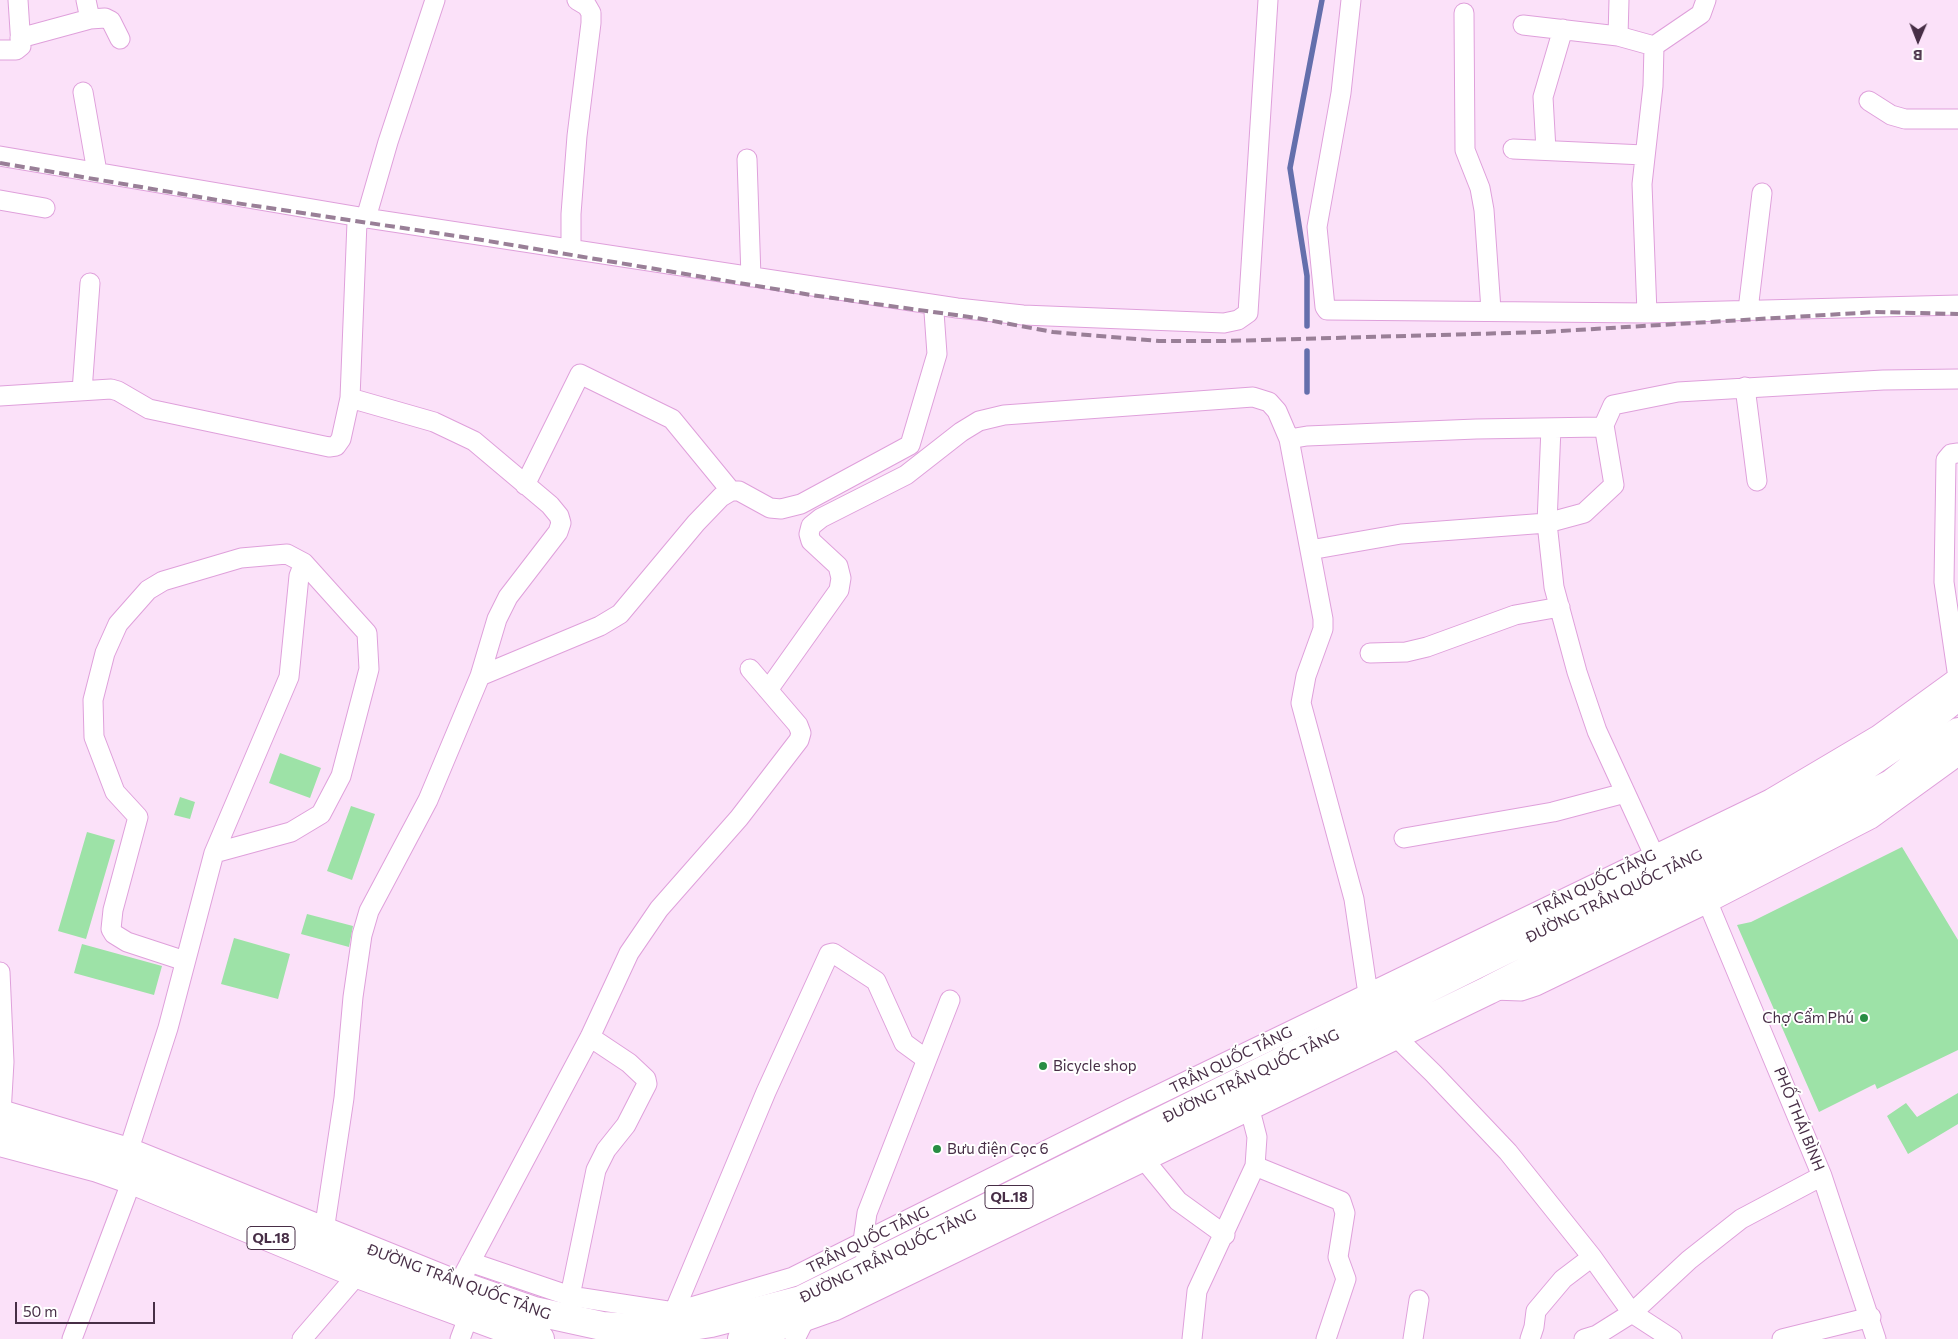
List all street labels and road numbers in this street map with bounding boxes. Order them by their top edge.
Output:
street label: ĐƯỜNG TRẦN QUỐC TẢNG [1523,845,1705,947]
street label: TRẦN QUỐC TẢNG [1531,846,1659,920]
street label: TRẦN QUỐC TẢNG [1167,1023,1295,1097]
street label: ĐƯỜNG TRẦN QUỐC TẢNG [1160,1025,1342,1127]
street label: PHỐ THÁI BÌNH [1770,1064,1828,1174]
road number: QL.18 [985,1186,1033,1208]
street label: TRẦN QUỐC TẢNG [804,1203,932,1277]
street label: ĐƯỜNG TRẦN QUỐC TẢNG [797,1205,979,1307]
road number: QL.18 [247,1226,295,1250]
street label: ĐƯỜNG TRẦN QUỐC TẢNG [365,1240,553,1324]

